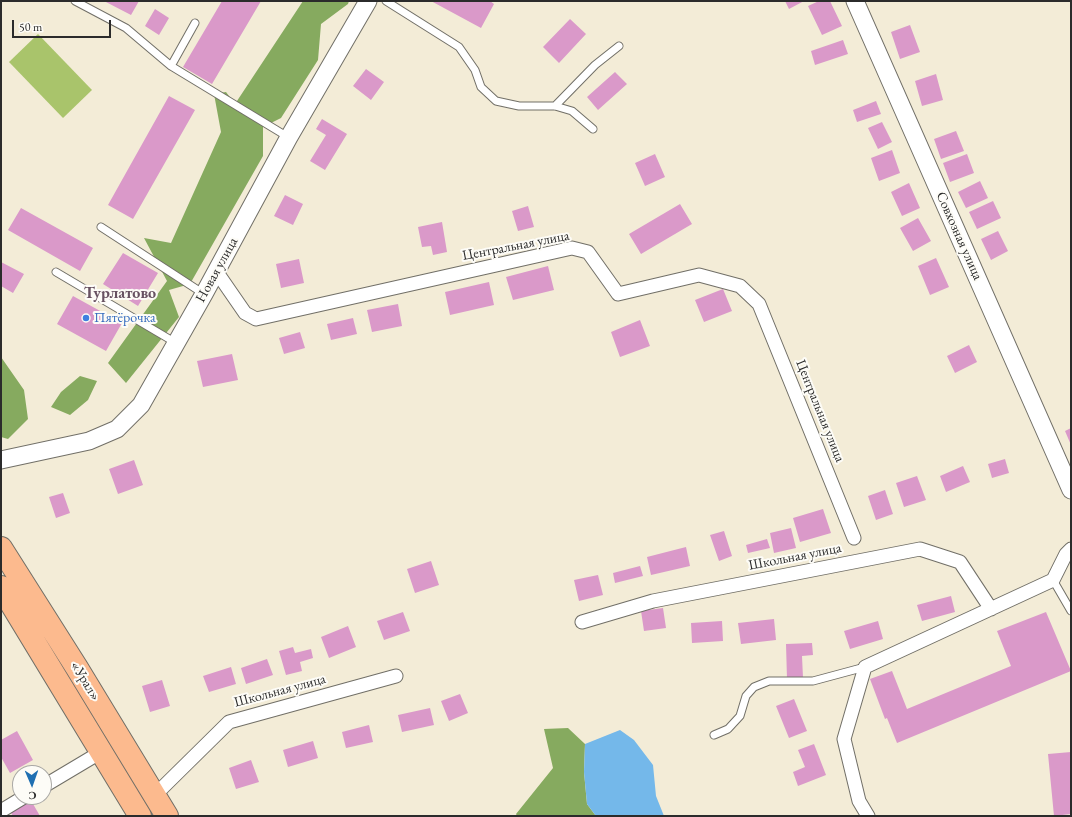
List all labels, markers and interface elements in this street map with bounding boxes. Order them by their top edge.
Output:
scale bar [14,12,113,38]
text: 50 m [19,19,42,35]
street label: Совхозная улица [932,189,986,283]
street label: Центральная улица [461,227,571,265]
street label: Новая улица [192,235,242,305]
district label: Турлатово [84,284,156,304]
place label: Пятёрочка [94,310,156,326]
marker: Пятёрочка [81,313,91,323]
street label: Центральная улица [792,357,848,465]
street label: Школьная улица [747,540,843,574]
street label: «Урал» [66,658,104,704]
street label: Школьная улица [232,671,328,711]
north arrow [12,765,52,805]
text: С [28,789,37,803]

